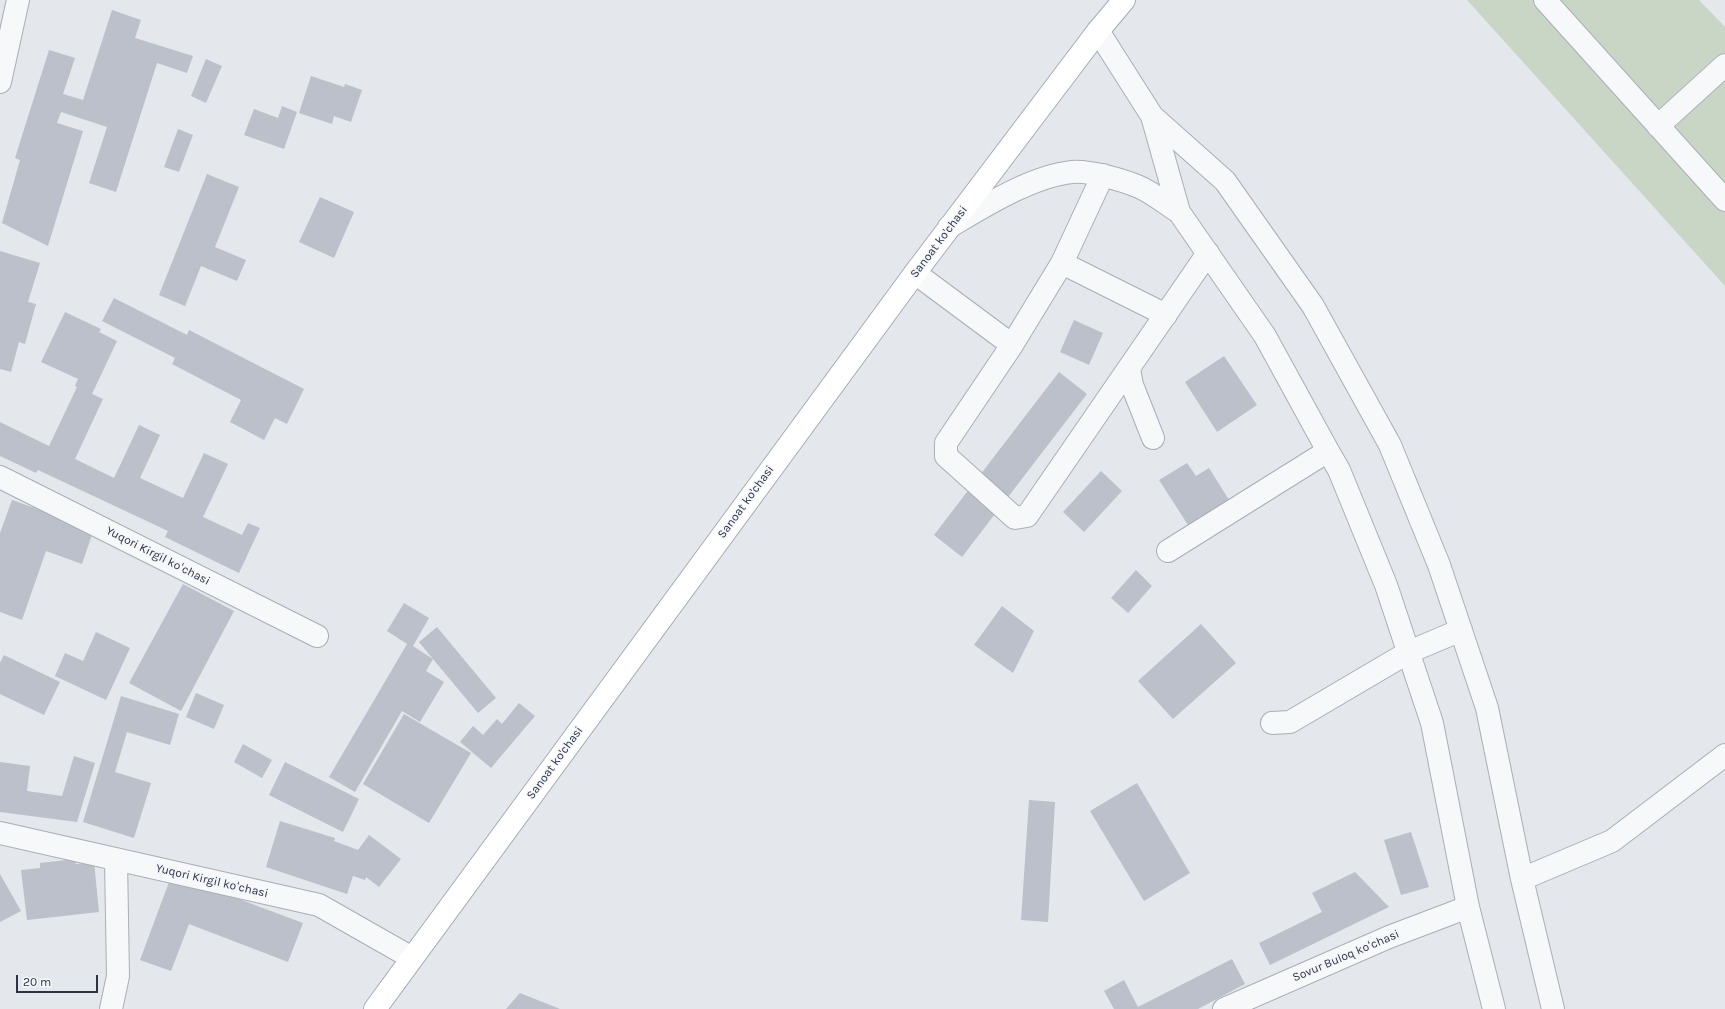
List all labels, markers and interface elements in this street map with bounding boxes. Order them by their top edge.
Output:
street label: Sanoat ko'chasi [907,203,971,281]
street label: Sanoat ko'chasi [715,463,777,541]
street label: Yuqori Kirgil koʻchasi [104,524,212,588]
street label: Sanoat ko'chasi [524,724,586,802]
street label: Yuqori Kirgil koʻchasi [154,861,270,901]
street label: Sovur Buloq koʻchasi [1290,927,1402,985]
scale bar [18,967,100,993]
text: 20 m [23,975,51,989]

